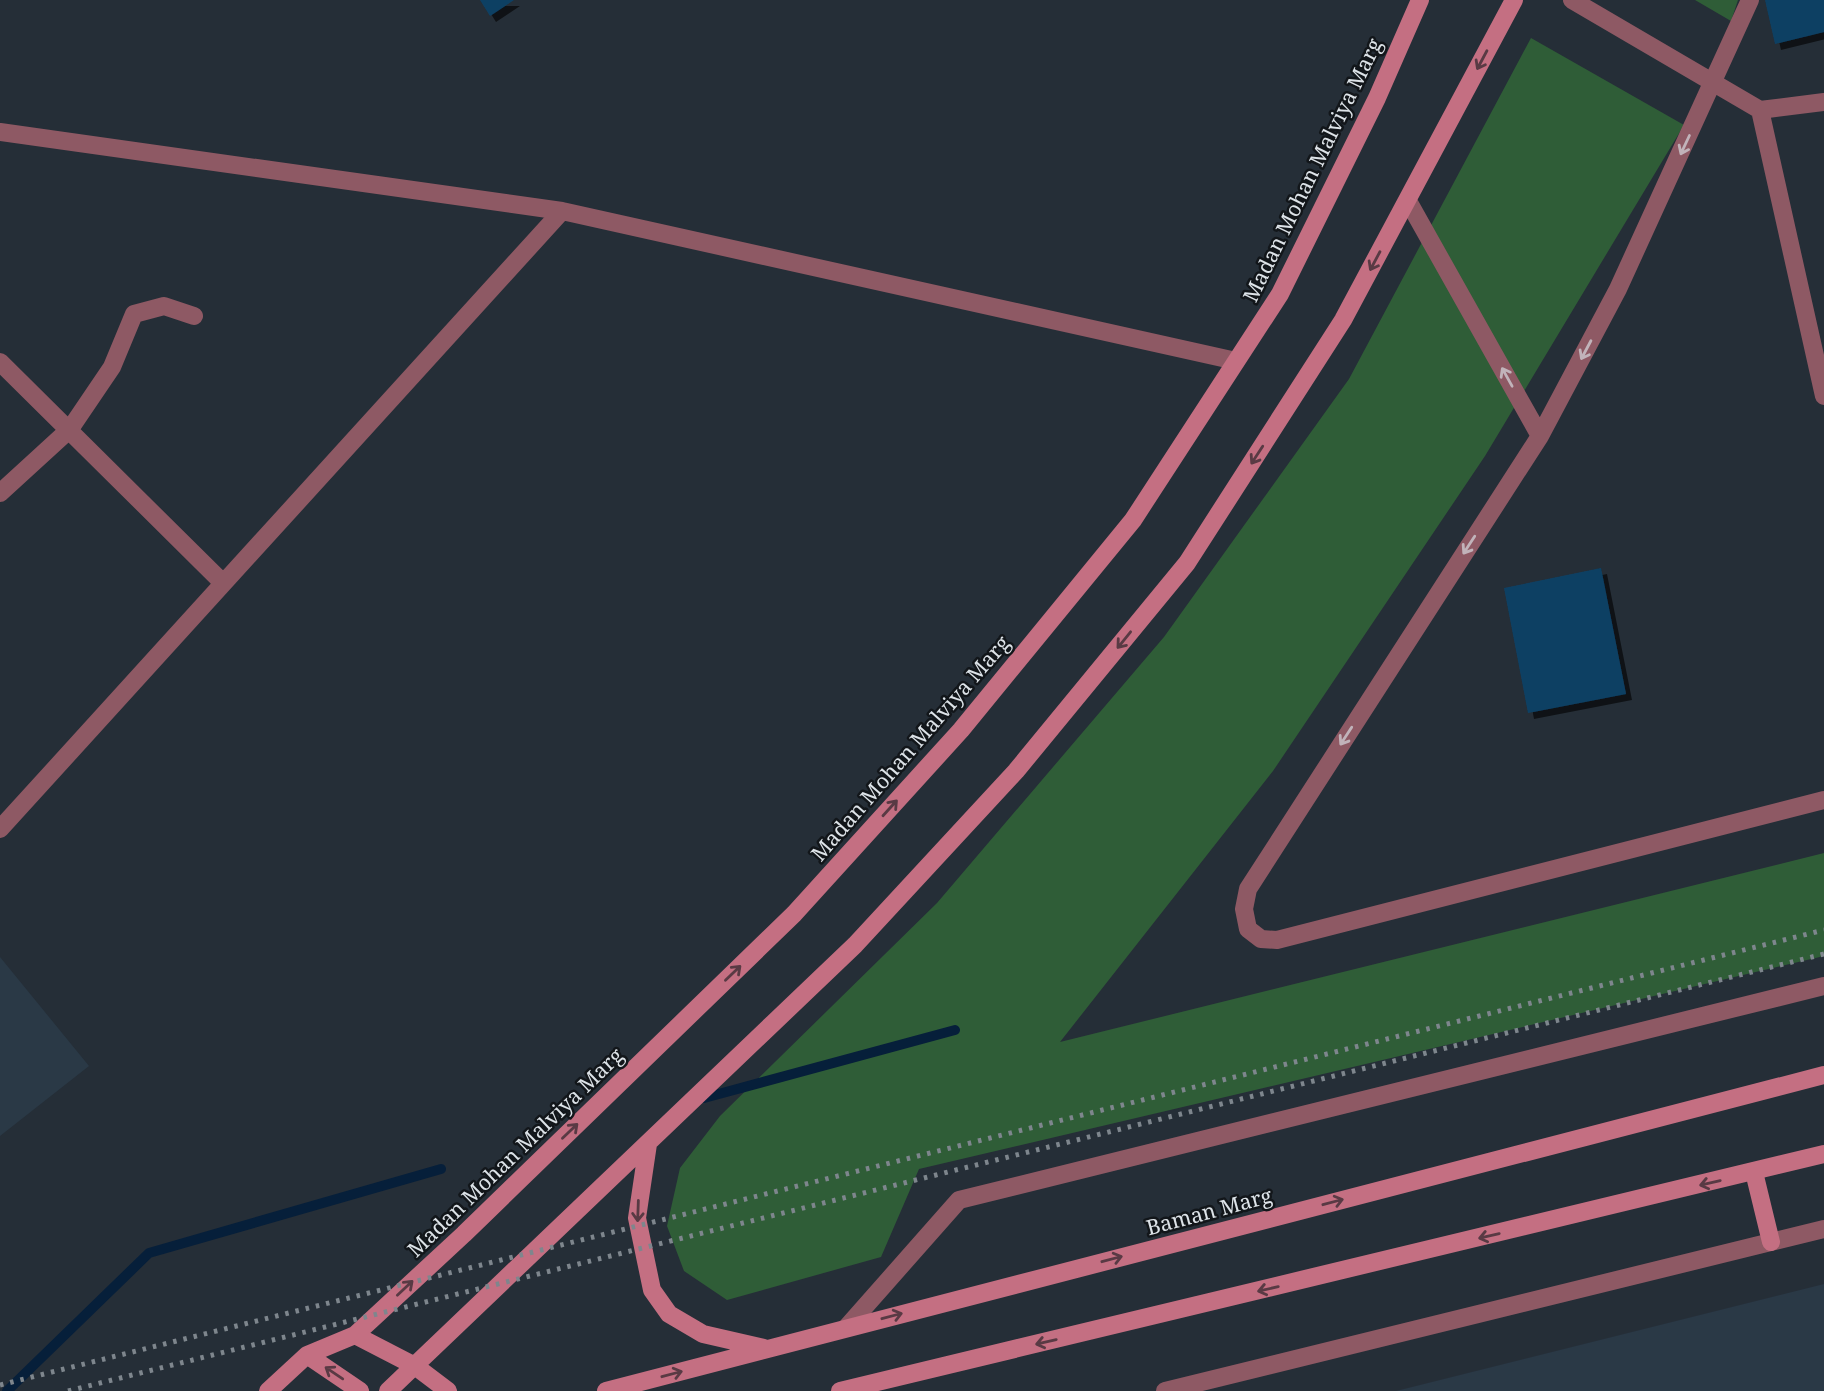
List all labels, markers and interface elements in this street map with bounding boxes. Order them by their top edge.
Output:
street label: Madan Mohan Malviya Marg [1236,33,1388,306]
one-way arrow [1475,50,1489,70]
one-way arrow [1677,134,1691,155]
one-way arrow [1368,250,1381,271]
one-way arrow [1579,339,1592,360]
one-way arrow [1500,367,1514,387]
one-way arrow [1249,445,1263,465]
one-way arrow [1462,535,1476,554]
street label: Madan Mohan Malviya Marg [804,629,1016,867]
one-way arrow [1117,630,1132,648]
one-way arrow [1338,726,1353,745]
one-way arrow [881,800,898,817]
one-way arrow [724,965,741,982]
street label: Madan Mohan Malviya Marg [401,1041,630,1263]
one-way arrow [561,1123,578,1140]
one-way arrow [1699,1177,1722,1190]
street label: Baman Marg [1143,1181,1276,1241]
one-way arrow [1321,1195,1344,1208]
one-way arrow [631,1199,645,1222]
one-way arrow [1478,1230,1501,1243]
one-way arrow [1101,1252,1123,1265]
one-way arrow [396,1280,413,1297]
one-way arrow [1257,1282,1280,1296]
one-way arrow [881,1309,903,1322]
one-way arrow [1036,1336,1058,1349]
one-way arrow [325,1366,344,1380]
one-way arrow [660,1367,683,1380]

